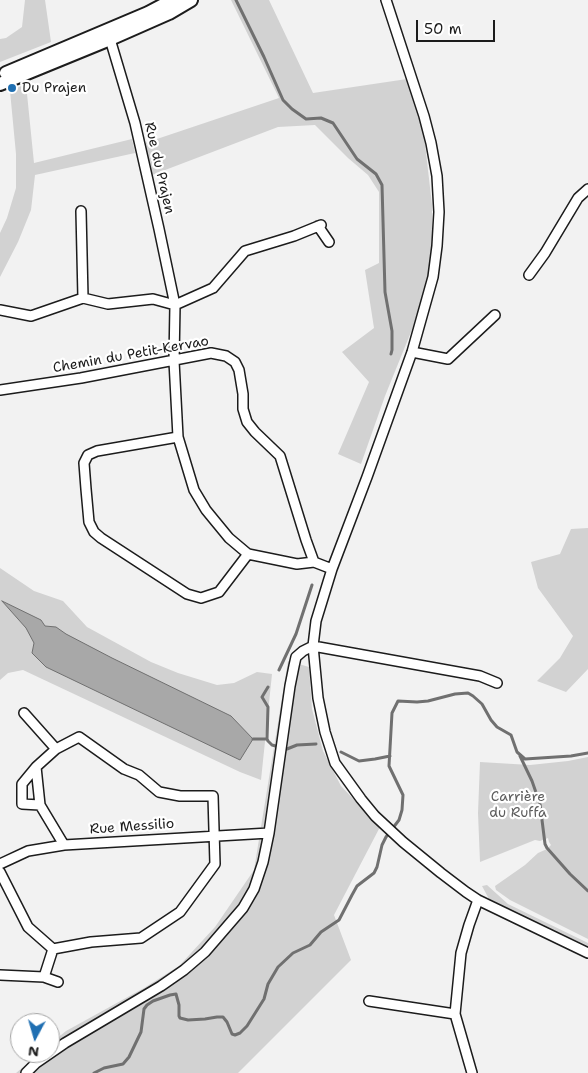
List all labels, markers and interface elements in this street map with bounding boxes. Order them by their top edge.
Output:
scale bar [418,10,497,42]
text: 50 m [424,19,462,39]
place label: Du Prajen [22,80,86,96]
marker: Du Prajen [6,82,18,94]
street label: Rue du Prajen [140,120,178,216]
street label: Chemin du Petit-Kervao [52,333,210,377]
park label: Carrière du Ruffa [489,789,547,822]
street label: Rue Messilio [89,816,175,838]
north arrow [10,1013,60,1063]
text: N [27,1042,40,1061]

